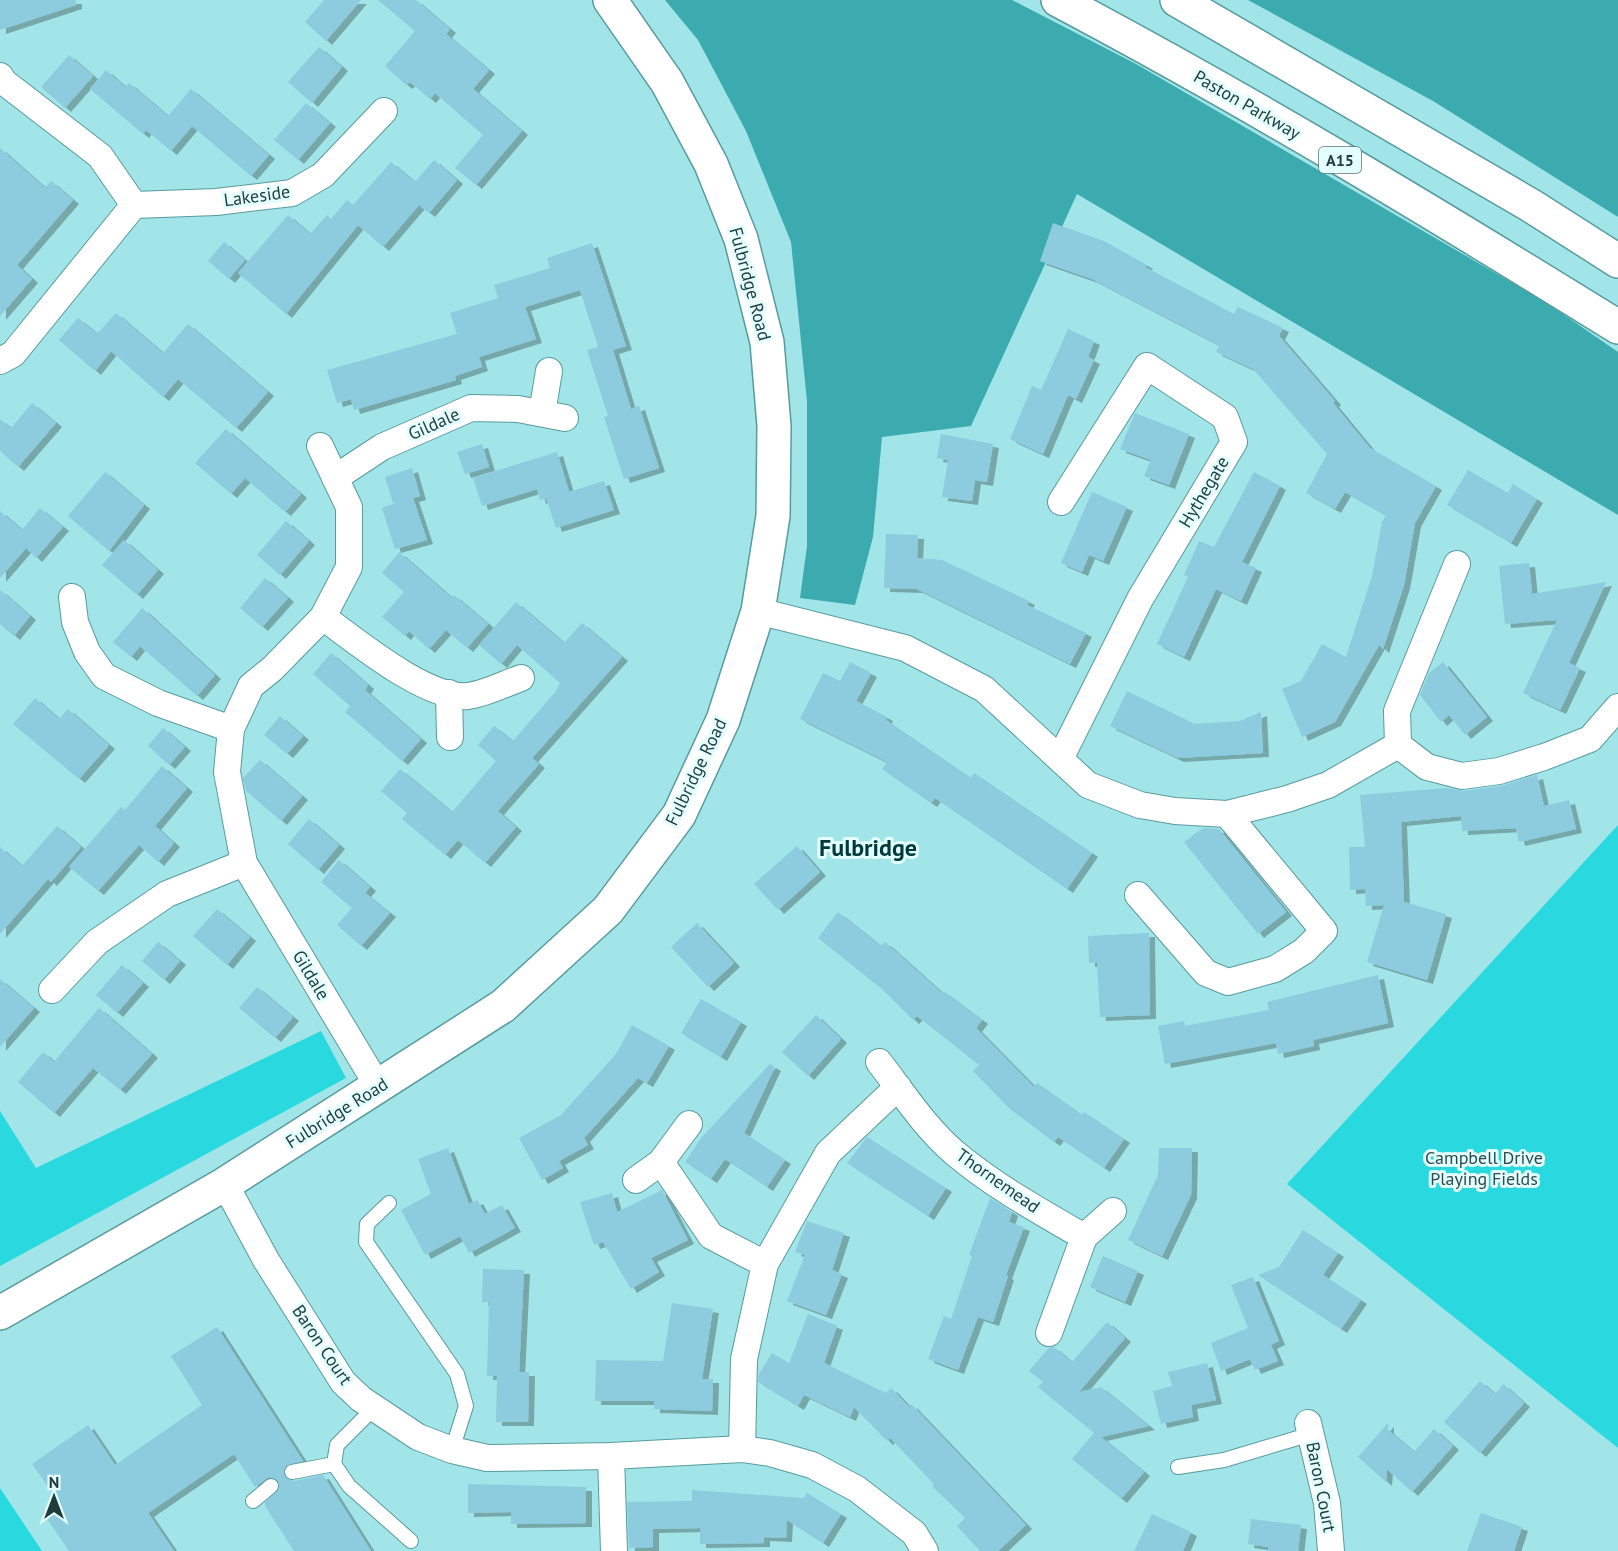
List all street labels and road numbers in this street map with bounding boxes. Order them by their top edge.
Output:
street label: Paston Parkway [1190,65,1305,145]
road number: A15 [1319,147,1361,173]
street label: Lakeside [222,179,292,212]
street label: Fulbridge Road [724,225,777,343]
street label: Gildale [404,402,463,445]
street label: Hythegate [1173,452,1234,532]
street label: Fulbridge Road [660,714,731,829]
street label: Gildale [288,946,335,1004]
street label: Fulbridge Road [281,1072,392,1153]
street label: Thornemead [952,1143,1045,1218]
street label: Baron Court [287,1300,358,1389]
street label: Baron Court [1301,1440,1342,1534]

